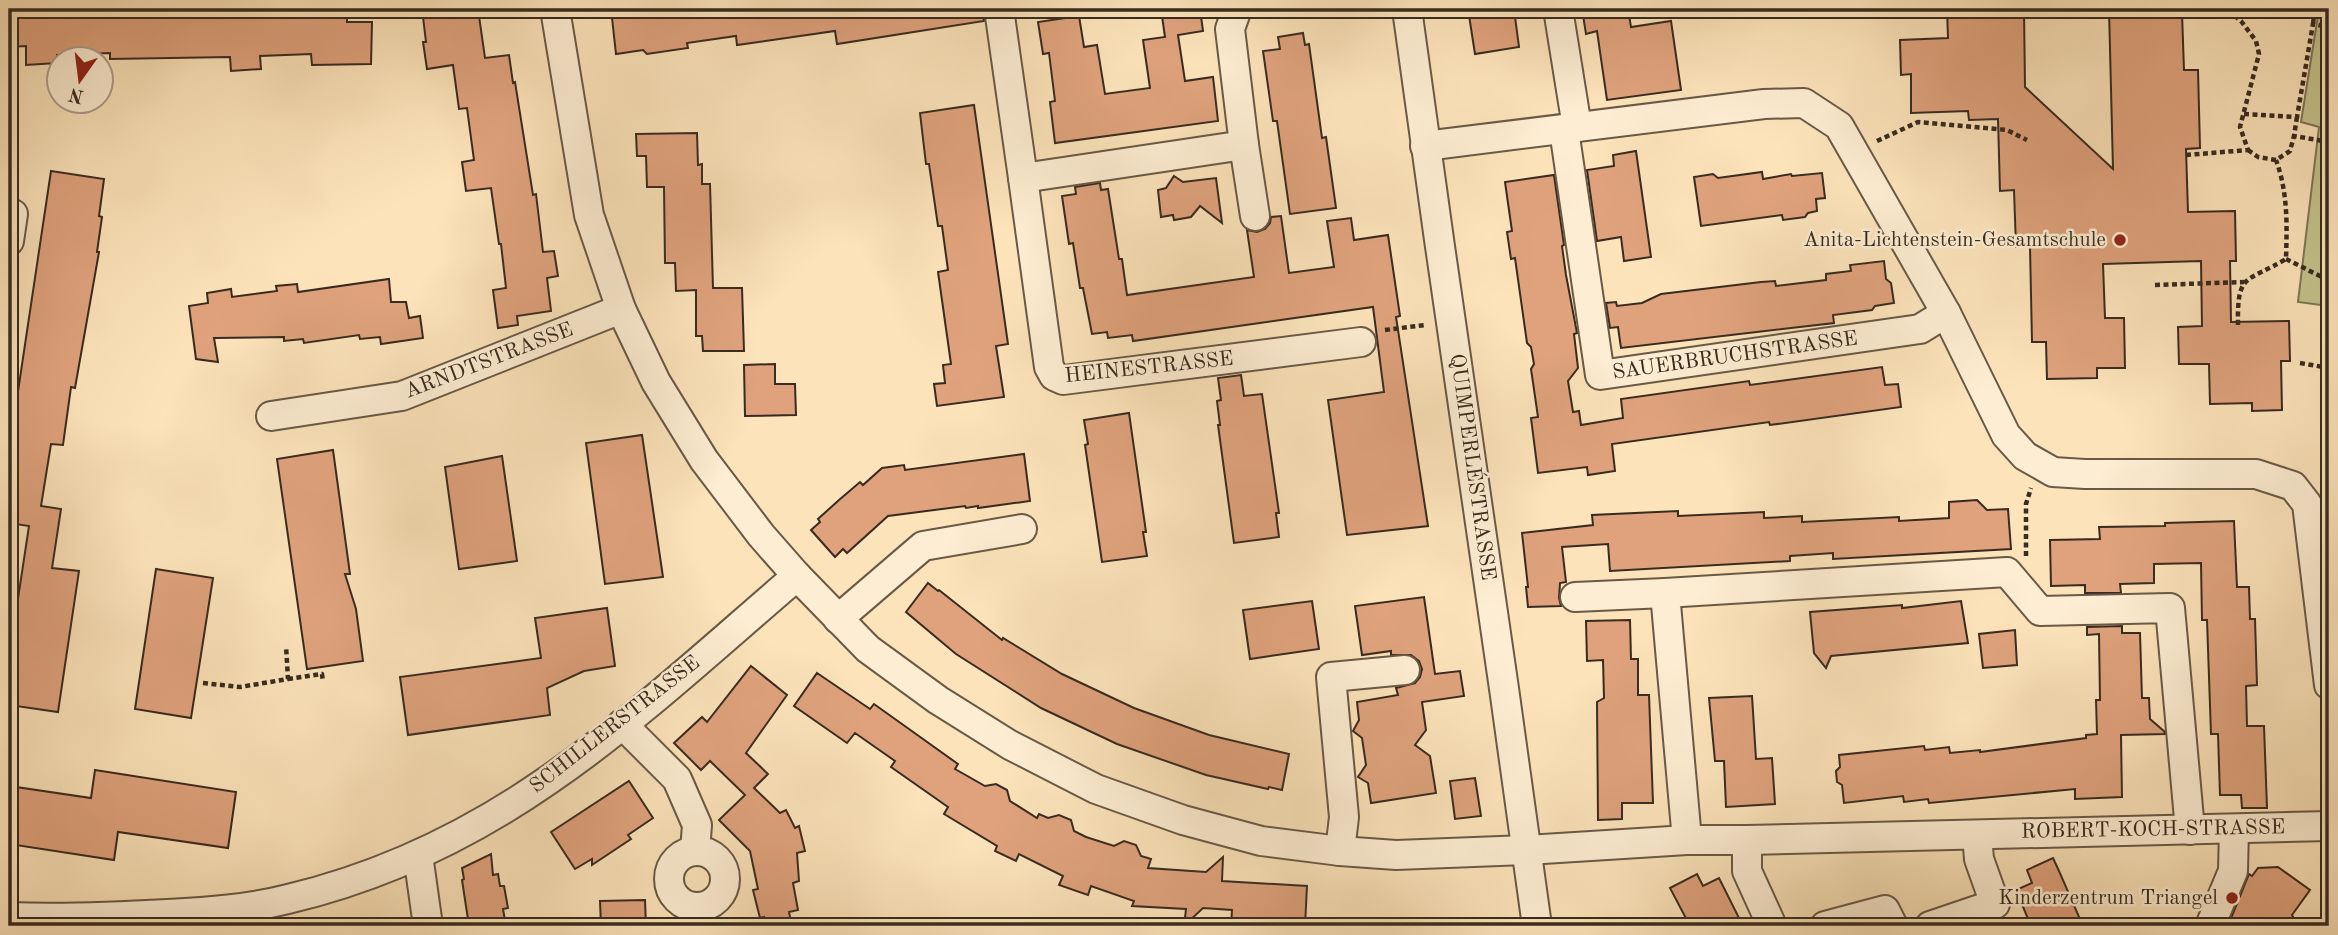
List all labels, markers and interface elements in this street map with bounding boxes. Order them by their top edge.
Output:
north arrow [46,46,116,116]
text: N [67,83,86,105]
place label: Anita-Lichtenstein-Gesamtschule [1803,230,2106,251]
marker: Anita-Lichtenstein-Gesamtschule [2112,232,2128,248]
street label: ARNDTSTRASSE [402,319,576,403]
street label: SAUERBRUCHSTRASSE [1611,328,1859,384]
street label: HEINESTRASSE [1064,349,1234,387]
street label: QUIMPERLÉSTRASSE [1446,352,1502,582]
street label: SCHILLERSTRASSE [526,652,704,798]
street label: ROBERT-KOCH-STRASSE [2021,817,2285,843]
place label: Kinderzentrum Triangel [1998,888,2218,909]
marker: Kinderzentrum Triangel [2224,890,2240,906]

